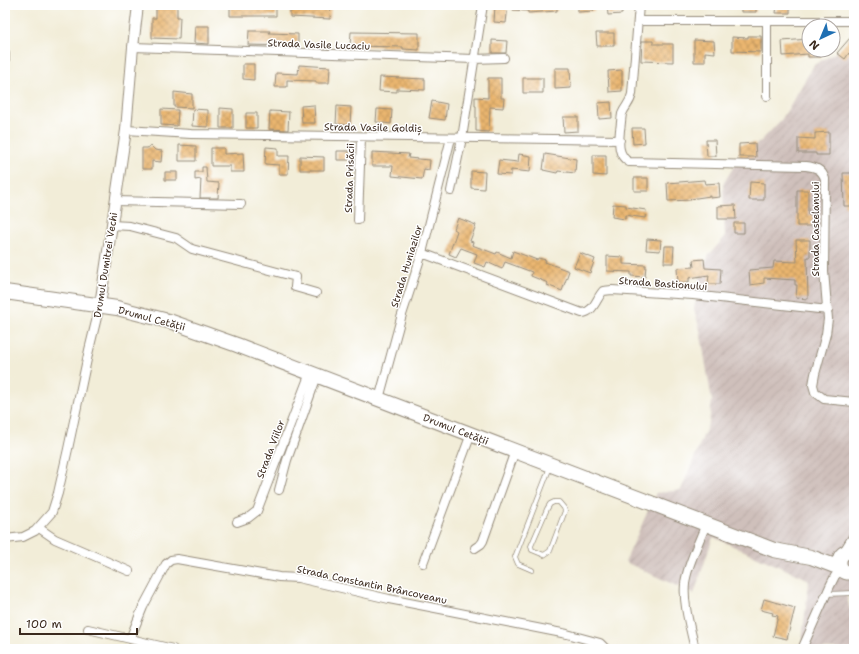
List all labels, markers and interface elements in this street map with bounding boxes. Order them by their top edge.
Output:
north arrow [801,18,841,58]
street label: Strada Vasile Lucaciu [267,36,371,53]
text: N [806,36,823,53]
street label: Strada Vasile Goldiș [324,120,422,136]
street label: Strada Prisăcii [342,143,357,213]
street label: Strada Castelanului [809,181,822,277]
street label: Drumul Dumitrei Vechi [91,211,120,319]
street label: Strada Huniazilor [388,223,425,309]
street label: Strada Bastionului [618,274,708,293]
street label: Drumul Cetății [117,303,187,335]
street label: Drumul Cetății [421,411,491,449]
street label: Strada Viilor [253,418,288,480]
street label: Strada Constantin Brâncoveanu [296,562,448,607]
scale bar [20,610,137,636]
text: 100 m [26,616,62,632]

